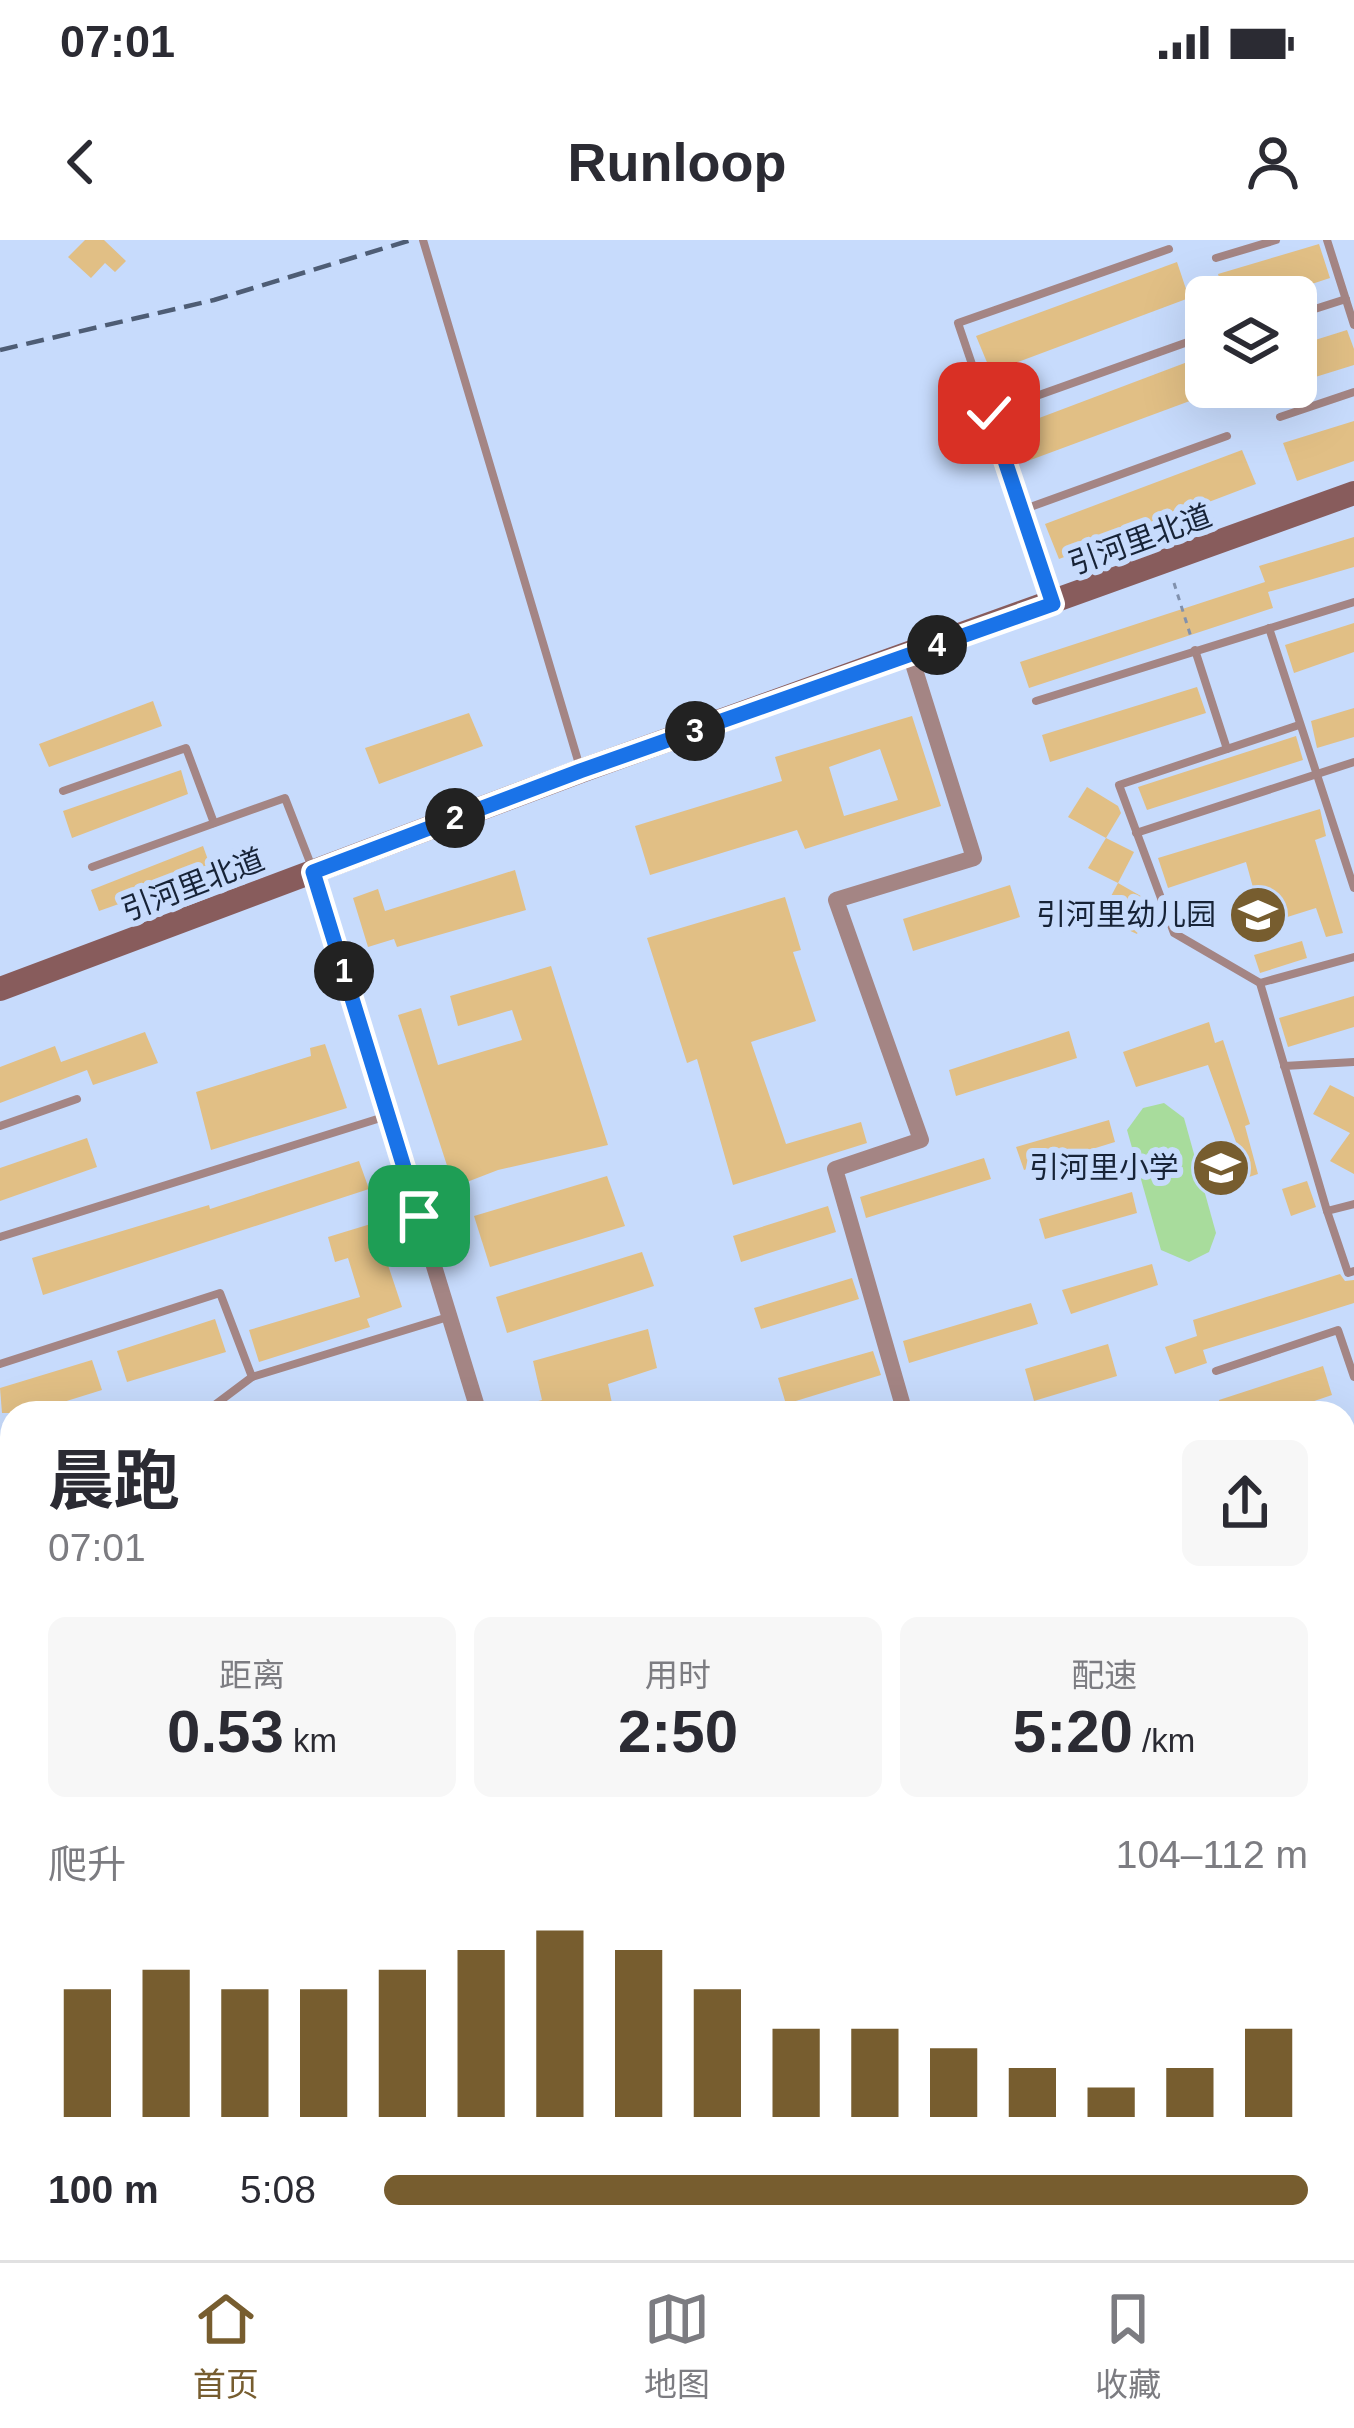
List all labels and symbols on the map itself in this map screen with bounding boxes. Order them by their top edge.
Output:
pin [938,362,1040,464]
street label: 引河里北道 [1064,498,1216,581]
pin: 4 [907,615,967,675]
pin: 3 [665,701,725,761]
pin: 2 [425,788,485,848]
street label: 引河里北道 [117,842,269,927]
school or university icon: 引河里幼儿园 [1227,884,1289,946]
place label: 引河里幼儿园 [1036,898,1216,931]
pin: 1 [314,941,374,1001]
school or university icon: 引河里小学 [1190,1137,1252,1199]
place label: 引河里小学 [1029,1151,1179,1184]
pin [368,1165,470,1267]

